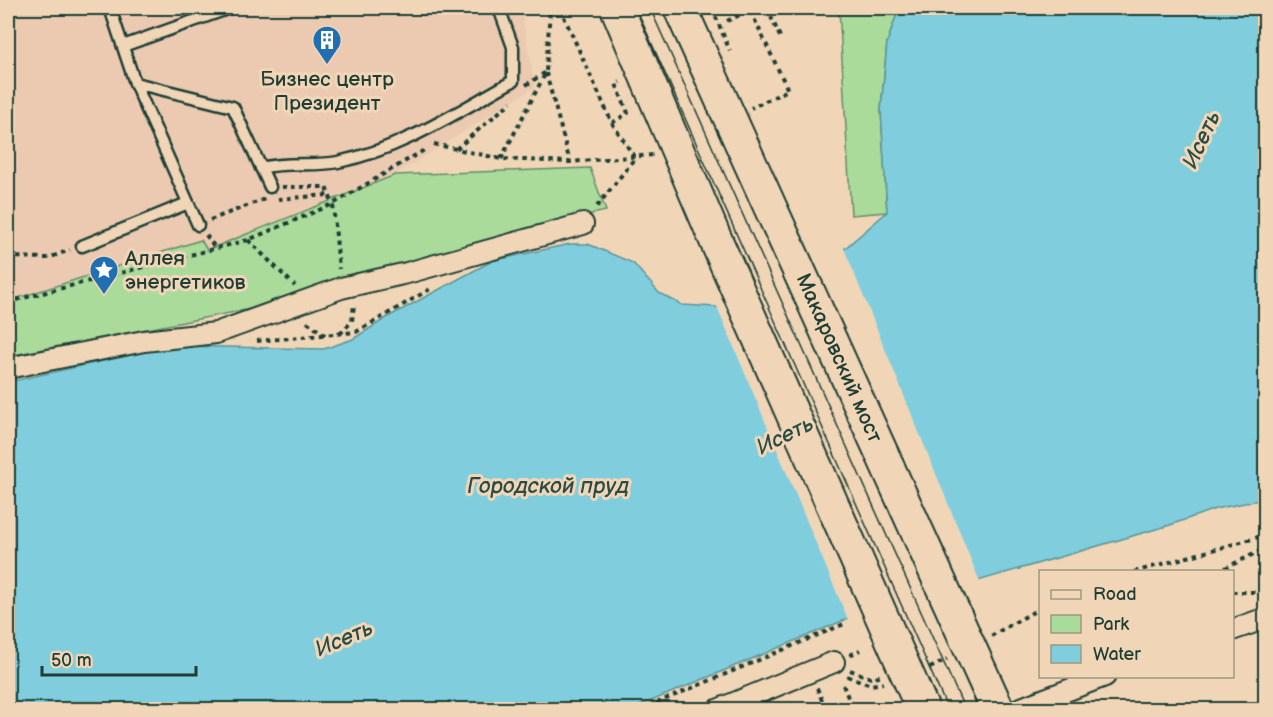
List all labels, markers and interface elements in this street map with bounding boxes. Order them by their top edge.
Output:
building icon: Бизнес центр Президент [311,24,343,66]
place label: Бизнес центр Президент [260,67,394,116]
water label: Исеть [1177,107,1227,173]
place label: Аллея энергетиков [124,246,245,295]
place icon: Аллея энергетиков [88,254,120,296]
street label: Макаровский мост [790,269,888,447]
water label: Исеть [752,411,818,461]
water label: Городской пруд [467,473,629,500]
legend [1039,570,1234,678]
text: Road [1093,584,1137,605]
text: Park [1093,614,1129,635]
water label: Исеть [311,615,377,663]
scale bar [42,639,196,677]
text: Water [1093,644,1141,665]
text: 50 m [51,650,92,671]

